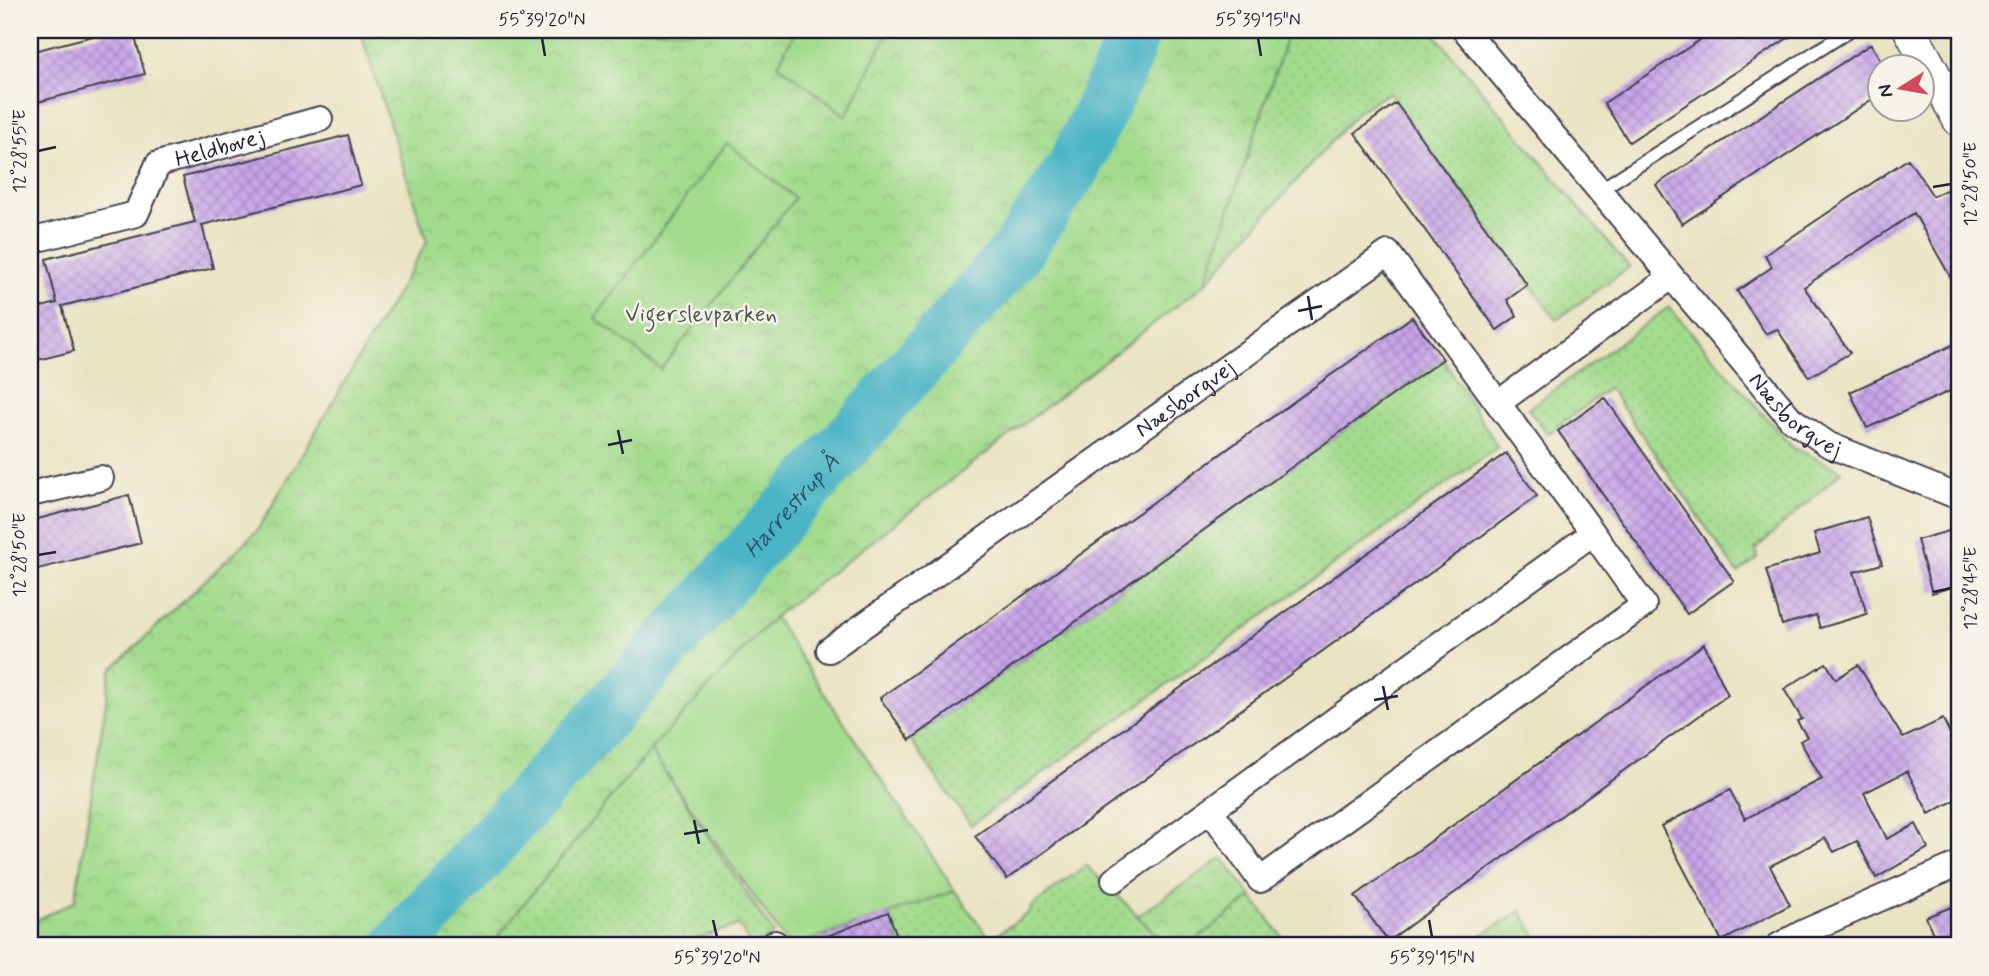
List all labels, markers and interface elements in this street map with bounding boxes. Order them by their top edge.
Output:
text: 55°39'20"N [499,8,585,32]
text: 55°39'15"N [1215,8,1301,32]
north arrow [1867,52,1937,122]
text: N [1872,82,1899,100]
text: 12°28'55"E [8,109,32,193]
street label: Heldbovej [172,122,268,176]
text: 12°28'50"E [1959,142,1983,226]
park label: Vigerslevparken [625,300,777,332]
street label: Næsborgvej [1130,353,1242,445]
street label: Næsborgvej [1741,367,1845,465]
water label: Harrestrup Å [737,447,847,565]
text: 12°28'50"E [8,513,32,597]
text: 12°28'45"E [1959,546,1983,630]
text: 55°39'20"N [674,946,760,970]
text: 55°39'15"N [1389,946,1475,970]

